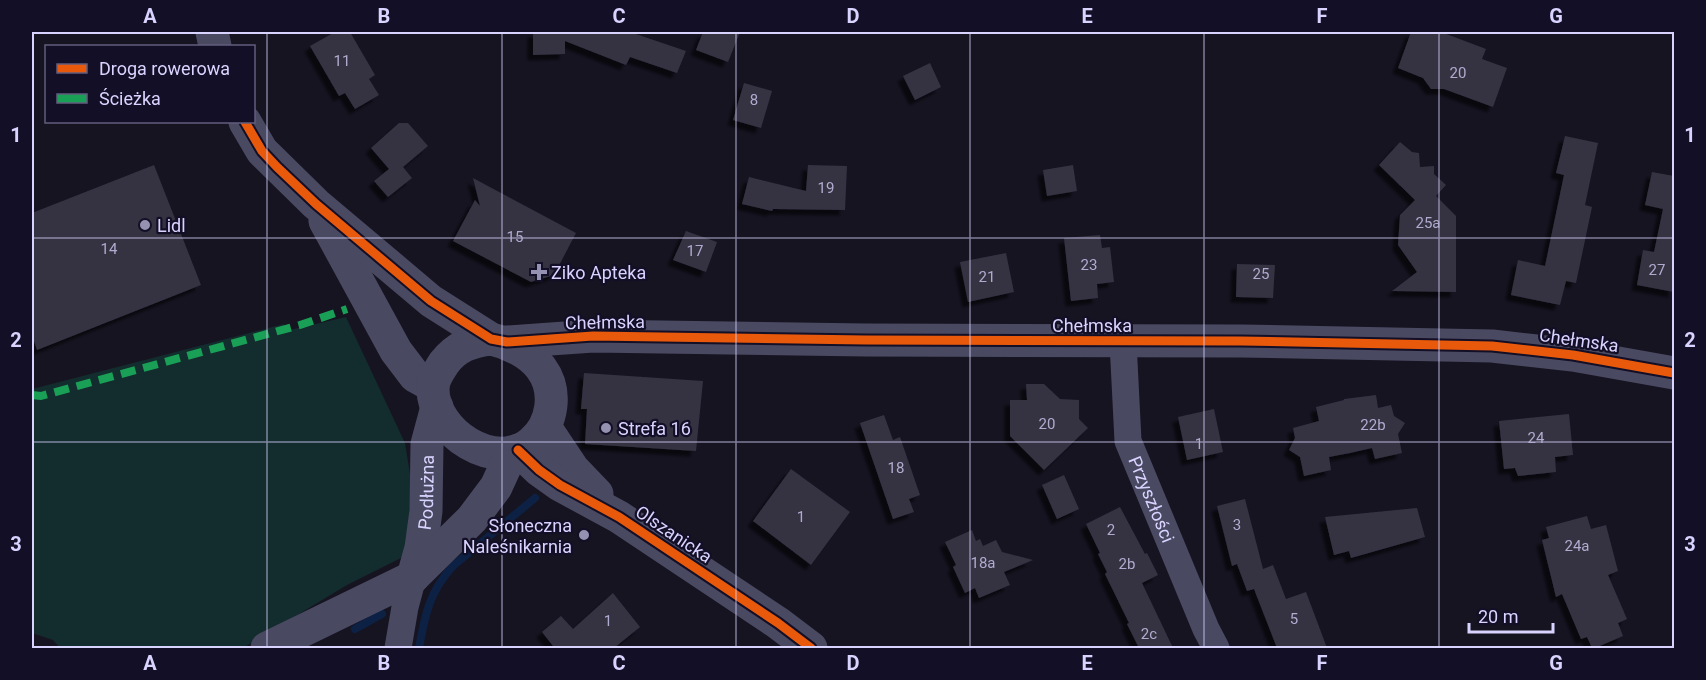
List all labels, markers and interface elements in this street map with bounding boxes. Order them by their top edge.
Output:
text: A [143,4,157,28]
text: B [378,4,390,28]
text: C [612,4,626,28]
text: D [847,4,860,28]
text: E [1081,4,1093,28]
text: F [1317,4,1328,28]
text: G [1549,4,1563,28]
legend [45,45,255,123]
house number: 11 [334,52,350,70]
text: Droga rowerowa [99,58,230,79]
house number: 20 [1450,64,1466,82]
text: Ścieżka [99,88,161,109]
house number: 8 [750,91,758,109]
text: 1 [10,123,22,147]
text: 1 [1684,123,1696,147]
house number: 19 [818,179,834,197]
house number: 25a [1415,214,1441,232]
place label: Lidl [157,215,186,236]
marker: Lidl [138,218,152,232]
house number: 15 [507,228,523,246]
house number: 14 [101,240,118,258]
house number: 17 [687,242,703,260]
house number: 23 [1081,256,1097,274]
house number: 27 [1649,261,1665,279]
place label: Ziko Apteka [551,262,646,283]
marker: Ziko Apteka [532,265,546,279]
house number: 25 [1253,265,1269,283]
house number: 21 [979,268,995,286]
street label: Chełmska [565,311,645,333]
street label: Chełmska [1052,315,1132,336]
street label: Chełmska [1538,324,1620,356]
text: 2 [10,328,22,352]
text: 2 [1684,328,1696,352]
house number: 20 [1039,415,1055,433]
house number: 22b [1360,416,1386,434]
place label: Strefa 16 [618,418,691,439]
marker: Strefa 16 [599,421,613,435]
house number: 24 [1528,429,1545,447]
house number: 1 [1195,435,1203,453]
street label: Przyszłości [1125,453,1179,545]
street label: Podłużna [413,455,437,531]
house number: 18 [888,459,904,477]
street label: Olszanicka [632,501,716,567]
house number: 1 [797,508,805,526]
place label: Słoneczna Naleśnikarnia [463,515,572,557]
house number: 3 [1233,516,1241,534]
house number: 2 [1107,521,1115,539]
marker: Słoneczna Naleśnikarnia [577,528,591,542]
text: 3 [10,532,22,556]
text: 3 [1684,532,1696,556]
house number: 24a [1564,537,1590,555]
house number: 18a [970,554,996,572]
house number: 2b [1119,555,1135,573]
scale bar [1469,596,1553,634]
text: 20 m [1478,606,1518,627]
house number: 5 [1290,610,1298,628]
house number: 1 [604,612,612,630]
house number: 2c [1141,625,1157,643]
text: A [143,651,157,675]
text: B [378,651,390,675]
text: C [612,651,626,675]
text: D [847,651,860,675]
text: E [1081,651,1093,675]
text: F [1317,651,1328,675]
text: G [1549,651,1563,675]

